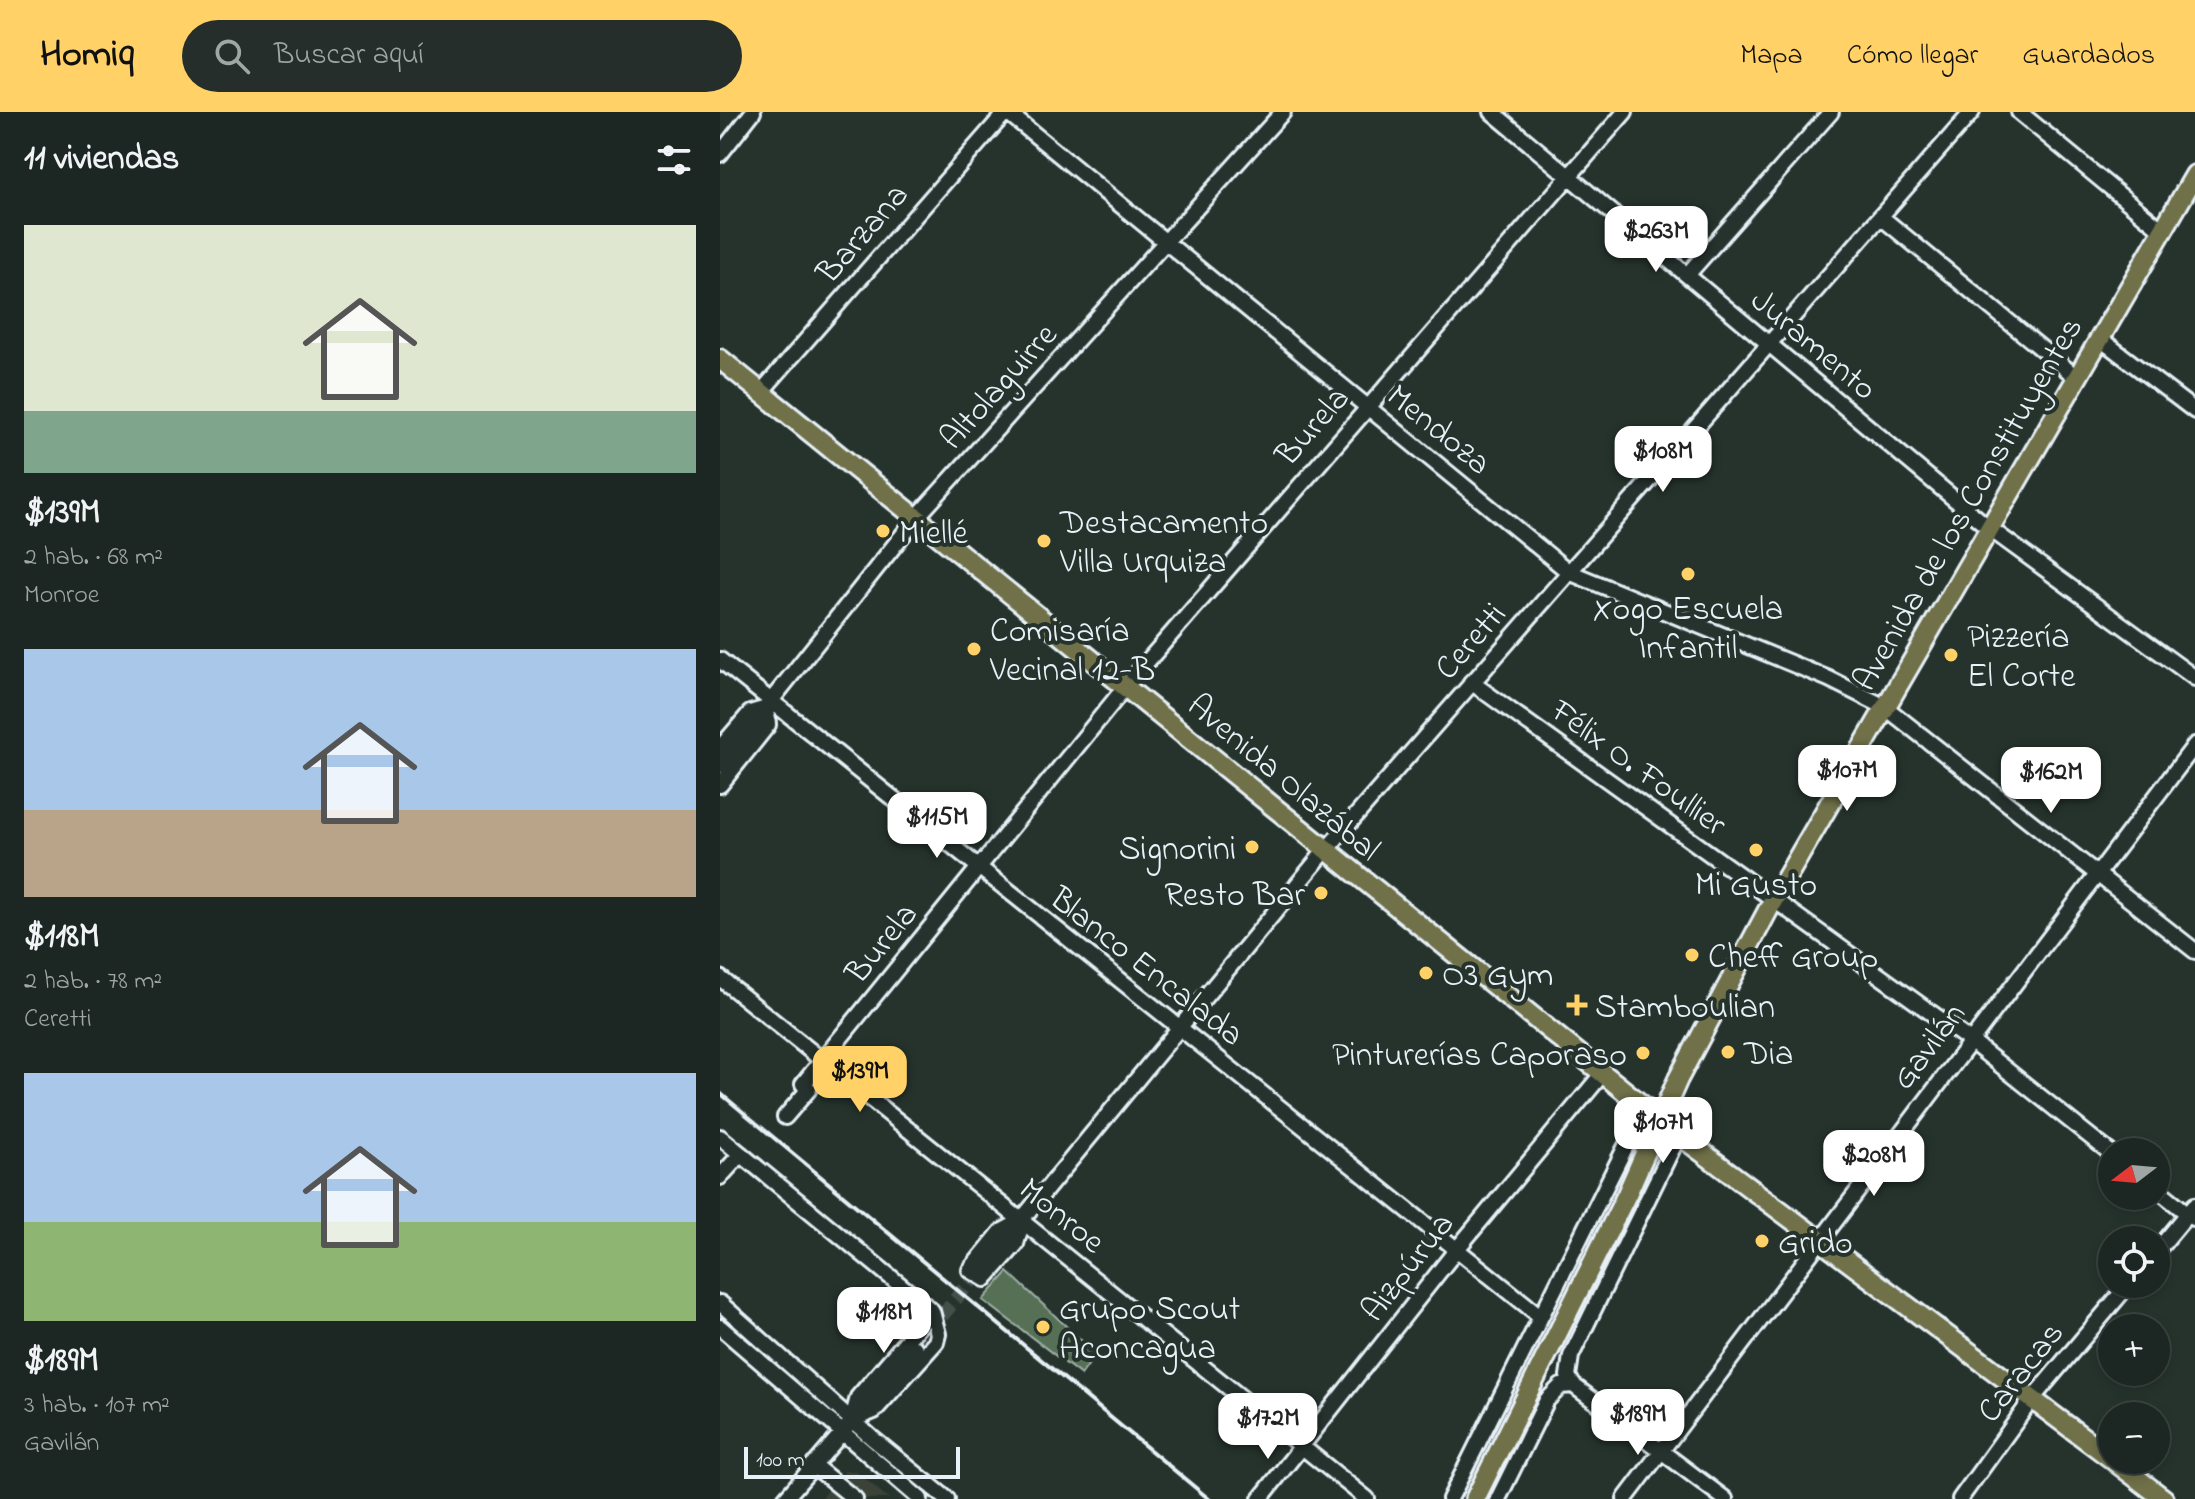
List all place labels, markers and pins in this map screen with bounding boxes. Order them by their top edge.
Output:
pin: $263M [1600,206,1712,274]
pin: $108M [1607,426,1719,494]
place label: Destacamento Villa Urquiza [1059,500,1268,589]
place label: Miellé [899,510,968,560]
marker: Miellé [874,522,892,540]
marker: Destacamento Villa Urquiza [1035,532,1053,550]
marker: Xogo Escuela Infantil [1679,565,1697,583]
place label: Xogo Escuela Infantil [1593,586,1783,675]
place label: Comisaría Vecinal 12-B [989,608,1155,697]
place label: Pizzería El Corte [1967,614,2076,703]
marker: Comisaría Vecinal 12-B [965,640,983,658]
marker: Pizzería El Corte [1942,646,1960,664]
pin: $107M [1791,745,1903,813]
pin: $162M [1995,747,2107,815]
pin: $115M [881,792,993,860]
place label: Signorini [1119,826,1236,876]
marker: Signorini [1243,838,1261,856]
marker: Mi Gusto [1747,841,1765,859]
place label: Mi Gusto [1695,862,1817,912]
place label: Resto Bar [1164,872,1305,922]
marker: Resto Bar [1312,884,1330,902]
place label: Cheff Group [1708,934,1878,984]
marker: Cheff Group [1683,946,1701,964]
place label: O3 Gym [1442,952,1554,1002]
marker: O3 Gym [1417,964,1435,982]
place label: Stamboulian [1595,984,1775,1034]
marker: Stamboulian [1566,994,1588,1016]
place label: Dia [1743,1031,1793,1081]
place label: Pinturerías Caporaso [1332,1032,1627,1082]
marker: Dia [1719,1043,1737,1061]
marker: Pinturerías Caporaso [1634,1044,1652,1062]
pin: $139M [804,1046,916,1114]
pin: $107M [1607,1097,1719,1165]
pin: $208M [1818,1130,1930,1198]
place label: Grido [1778,1220,1853,1270]
marker: Grido [1753,1232,1771,1250]
place label: Grupo Scout Aconcagua [1059,1286,1240,1375]
pin: $118M [828,1287,940,1355]
marker: Grupo Scout Aconcagua [1034,1318,1052,1336]
pin: $189M [1582,1389,1694,1457]
pin: $172M [1212,1393,1324,1461]

